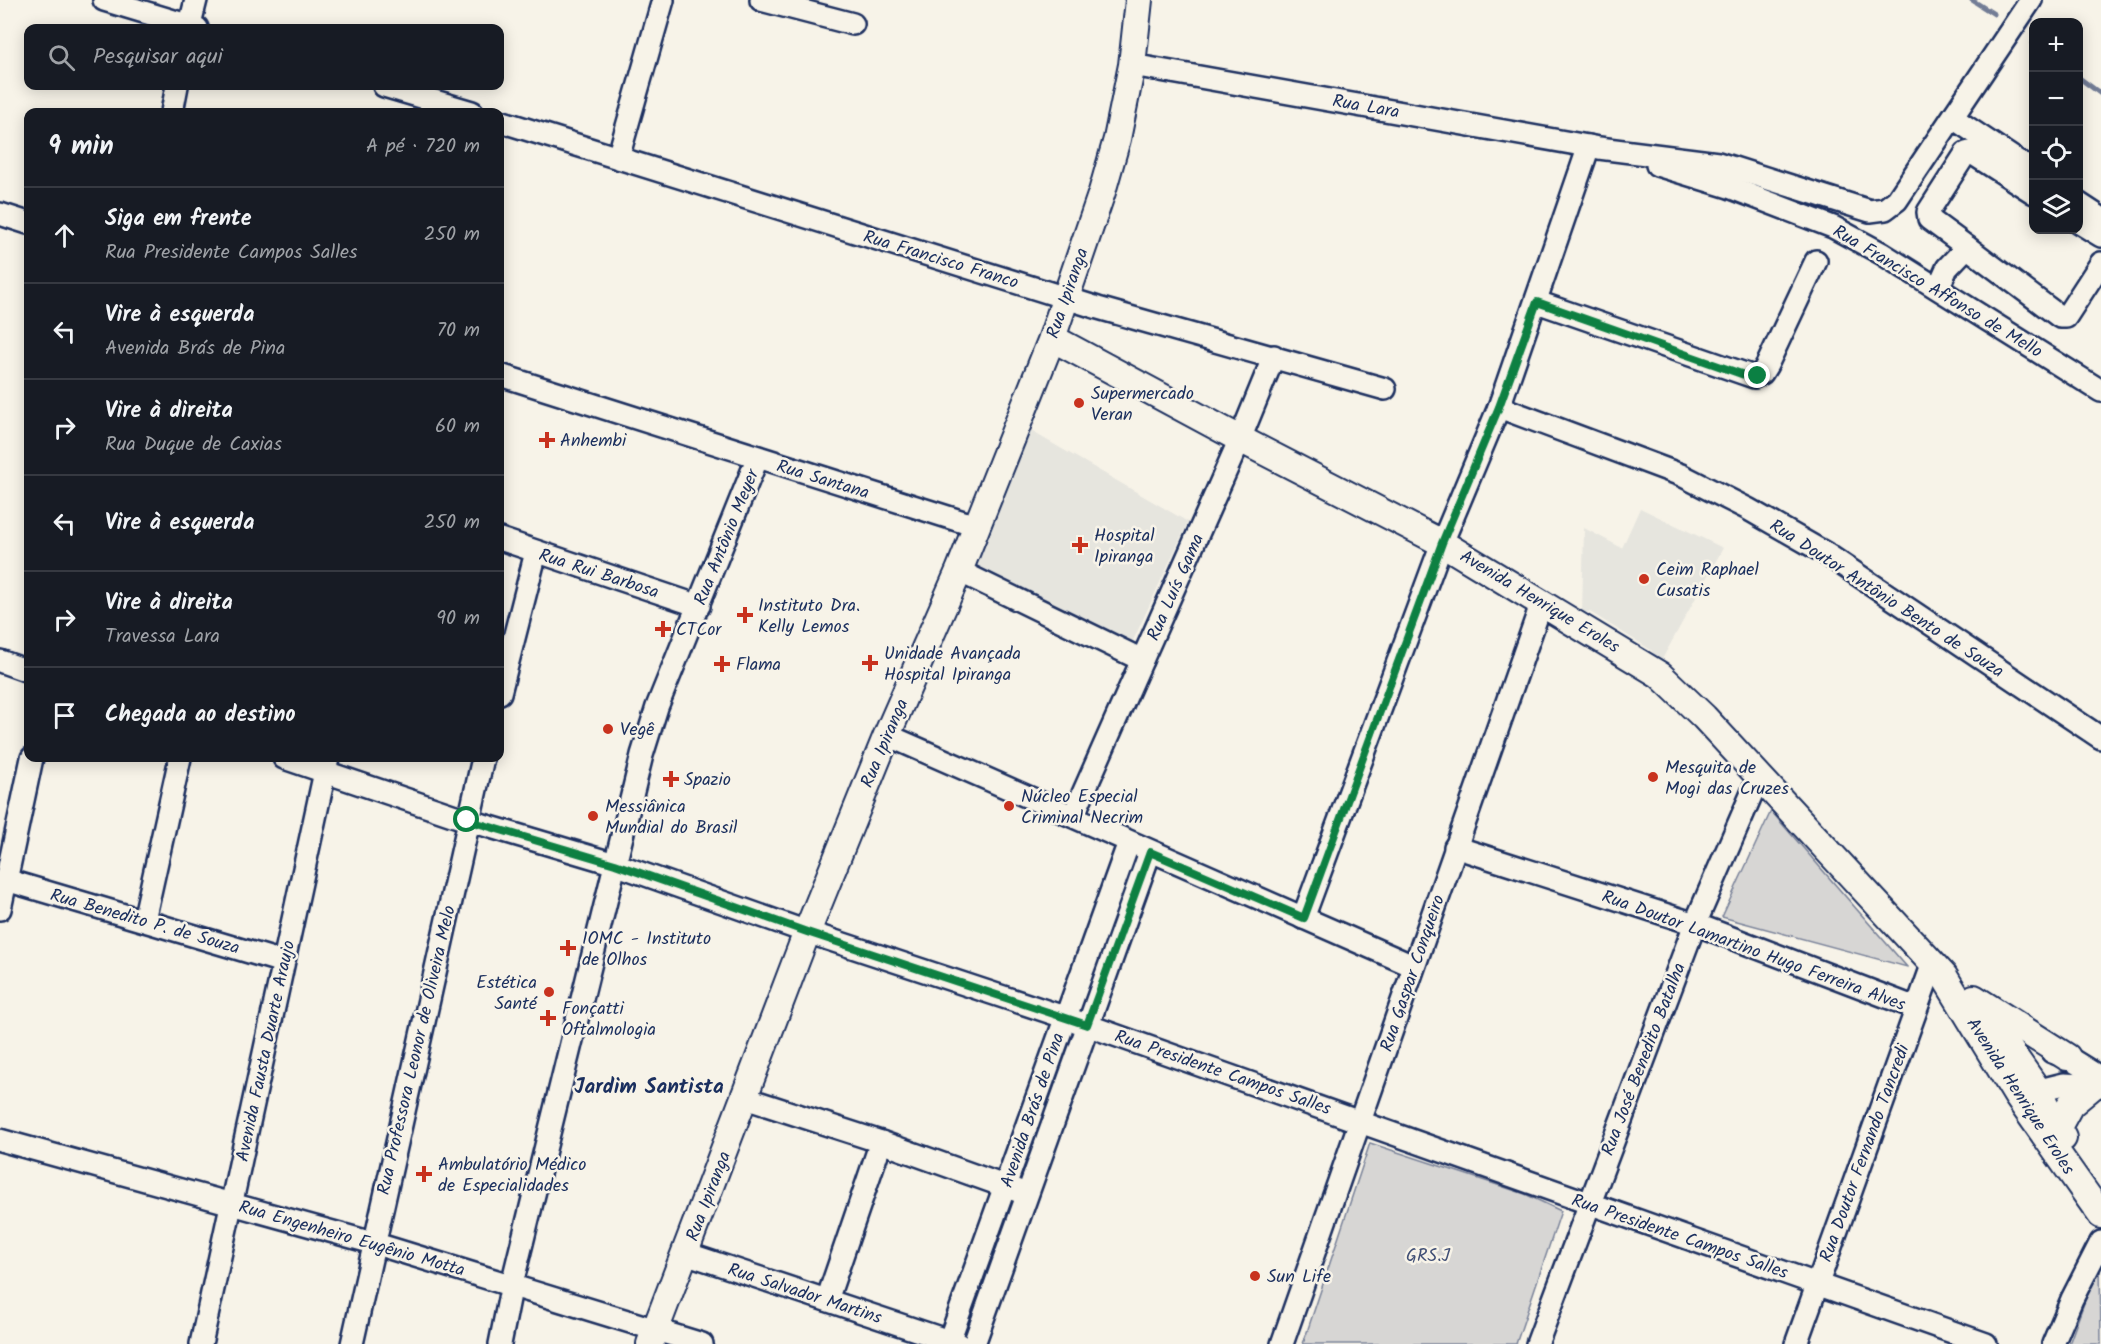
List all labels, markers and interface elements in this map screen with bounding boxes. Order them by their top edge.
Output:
map controls [2029,18,2083,234]
button: + [2029,18,2083,72]
search box [24,24,504,90]
text: Pesquisar aqui [93,40,223,75]
icon: search [45,41,78,74]
button: − [2029,72,2083,126]
street label: Rua Lara [1330,87,1401,128]
text: 9 min [48,126,114,168]
button: locate [2029,126,2083,180]
text: A pé · 720 m [366,131,480,163]
button: layers [2029,180,2083,234]
text: Siga em frente [105,202,251,237]
street label: Rua Francisco Affonso de Mello [1827,218,2048,367]
icon: ahead [48,219,81,252]
text: 250 m [424,219,480,251]
street label: Rua Francisco Franco [859,223,1022,298]
text: Rua Presidente Campos Salles [105,237,358,269]
street label: Rua Ipiranga [1039,244,1097,343]
text: Vire à esquerda [105,298,254,333]
icon: left [48,315,81,348]
text: 70 m [437,315,480,347]
text: Avenida Brás de Pina [105,333,285,365]
route end [1744,362,1770,388]
place label: Supermercado Veran [1091,380,1194,430]
text: Vire à direita [105,394,233,429]
marker: Supermercado Veran [1072,396,1086,410]
icon: right [48,411,81,444]
text: 60 m [435,411,480,443]
place label: Anhembi [560,427,627,456]
text: Rua Duque de Caxias [105,429,282,461]
marker: Anhembi [538,431,556,449]
street label: Rua Santana [772,453,873,508]
street label: Rua Antônio Meyer [687,464,768,610]
text: Vire à esquerda [105,506,254,541]
icon: left [48,507,81,540]
text: 250 m [424,507,480,539]
street label: Rua Doutor Antônio Bento de Souza [1763,512,2009,686]
place label: Hospital Ipiranga [1094,522,1155,572]
street label: Rua Luís Gama [1140,529,1213,646]
marker: Hospital Ipiranga [1071,536,1089,554]
street label: Rua Rui Barbosa [535,541,663,608]
street label: Avenida Henrique Eroles [1454,543,1625,662]
place label: Ceim Raphael Cusatis [1656,556,1759,606]
marker: Ceim Raphael Cusatis [1637,572,1651,586]
text: Vire à direita [105,586,233,621]
place label: Instituto Dra. Kelly Lemos [758,592,860,642]
icon: right [48,603,81,636]
text: 90 m [436,603,480,635]
marker: Instituto Dra. Kelly Lemos [736,606,754,624]
place label: CTCor [676,616,722,645]
marker: CTCor [654,620,672,638]
text: Travessa Lara [105,621,220,653]
place label: Unidade Avançada Hospital Ipiranga [884,640,1021,690]
place label: Flama [736,651,781,680]
marker: Unidade Avançada Hospital Ipiranga [861,654,879,672]
marker: Flama [713,655,731,673]
street label: Rua Ipiranga [854,695,917,793]
text: Chegada ao destino [105,698,296,733]
icon: arrive [48,699,81,732]
place label: Vegê [620,716,655,745]
marker: Vegê [601,722,615,736]
place label: Mesquita de Mogi das Cruzes [1665,754,1789,804]
place label: Spazio [684,766,731,795]
marker: Spazio [662,770,680,788]
marker: Mesquita de Mogi das Cruzes [1646,770,1660,784]
place label: Núcleo Especial Criminal Necrim [1021,783,1143,833]
place label: Messiânica Mundial do Brasil [605,793,738,843]
marker: Núcleo Especial Criminal Necrim [1002,799,1016,813]
route start [453,806,479,832]
marker: Messiânica Mundial do Brasil [586,809,600,823]
street label: Rua Benedito P. de Souza [46,881,243,963]
street label: Rua Doutor Lamartino Hugo Ferreira Alves [1597,883,1910,1020]
street label: Rua Gaspar Conqueiro [1373,891,1454,1056]
street label: Rua Professora Leonor de Oliveira Melo [370,903,465,1198]
place label: IOMC - Instituto de Olhos [582,925,711,975]
street label: Avenida Fausta Duarte Araujo [229,938,304,1165]
marker: IOMC - Instituto de Olhos [559,939,577,957]
street label: Rua José Benedito Batalha [1594,959,1695,1160]
place label: Estética Santé [476,969,538,1019]
marker: Estética Santé [542,985,556,999]
place label: Fonçatti Oftalmologia [562,995,656,1045]
marker: Fonçatti Oftalmologia [539,1009,557,1027]
street label: Avenida Henrique Eroles [1958,1012,2082,1182]
street label: Rua Presidente Campos Salles [1110,1023,1335,1124]
street label: Avenida Brás de Pina [993,1029,1074,1192]
street label: Rua Doutor Fernando Tancredi [1812,1040,1919,1267]
district label: Jardim Santista [574,1071,724,1104]
street label: Rua Ipiranga [679,1147,740,1246]
place label: Ambulatório Médico de Especialidades [438,1151,586,1201]
marker: Ambulatório Médico de Especialidades [415,1165,433,1183]
street label: Rua Presidente Campos Salles [1567,1187,1792,1288]
street label: Rua Engenheiro Eugênio Motta [235,1193,468,1286]
park label: GRS.J [1406,1242,1450,1271]
street label: Rua Salvador Martins [724,1256,886,1333]
place label: Sun Life [1267,1263,1331,1292]
marker: Sun Life [1248,1269,1262,1283]

